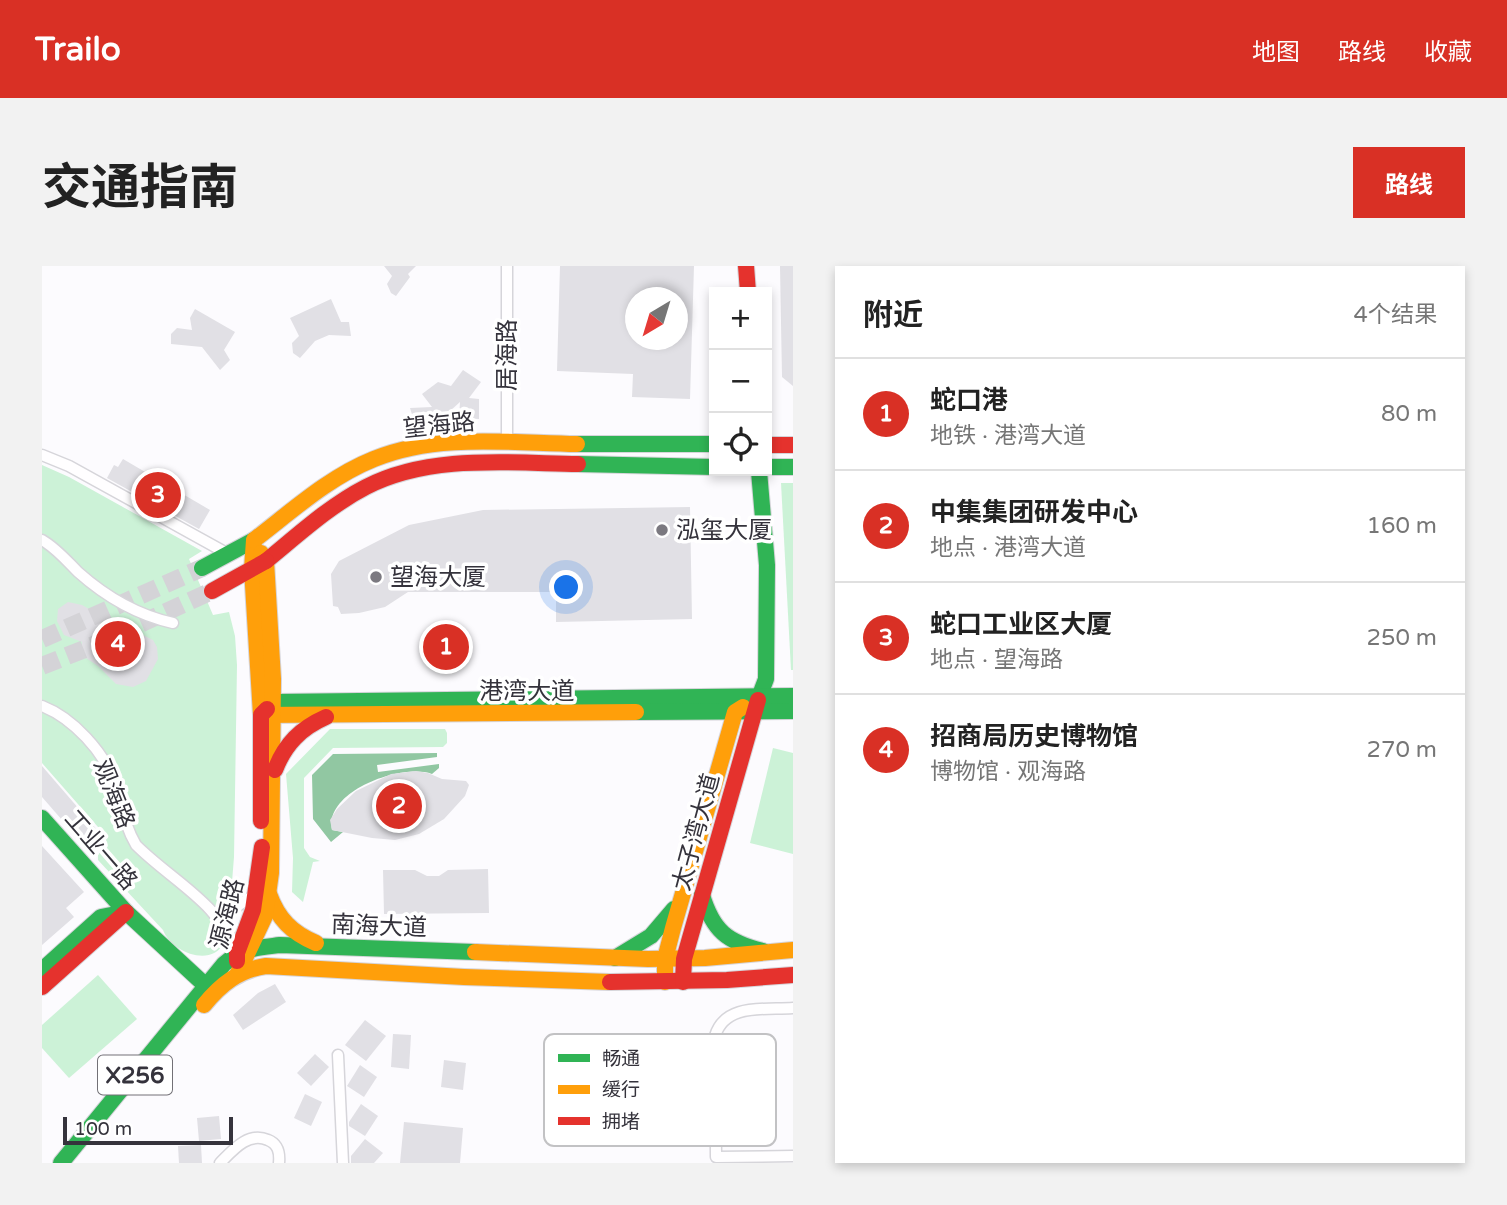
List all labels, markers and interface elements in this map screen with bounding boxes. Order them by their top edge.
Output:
text: Trailo [35,30,121,69]
text: 地图 [1252,38,1300,67]
text: 路线 [1338,38,1386,67]
text: 收藏 [1424,38,1472,67]
button: 路线 [1353,147,1465,218]
text: 交通指南 [42,159,238,218]
north arrow [625,287,688,350]
map controls [709,287,772,476]
button: + [709,287,772,350]
text: 附近 [863,297,923,334]
text: 4个结果 [1354,301,1437,329]
street label: 居海路 [493,319,522,391]
button: − [709,350,772,413]
text: 蛇口港 [930,385,1008,416]
text: 1 [879,400,893,428]
text: 80 m [1381,400,1437,428]
street label: 望海路 [402,407,476,444]
button: locate [709,413,772,476]
text: 地铁 · 港湾大道 [930,422,1086,450]
pin: 3 [135,469,181,521]
text: 中集集团研发中心 [930,497,1138,528]
text: 2 [879,512,893,540]
text: 160 m [1367,512,1437,540]
place label: 泓玺大厦 [676,516,772,545]
marker: 泓玺大厦 [654,522,670,538]
text: 地点 · 港湾大道 [930,534,1086,562]
place label: 望海大厦 [390,563,486,592]
marker: 望海大厦 [368,569,384,585]
your location [549,570,583,604]
text: 蛇口工业区大厦 [930,609,1112,640]
pin: 4 [95,618,141,670]
pin: 1 [423,621,469,673]
text: 3 [879,624,893,652]
text: 250 m [1367,624,1437,652]
text: 地点 · 望海路 [930,646,1063,674]
street label: 港湾大道 [479,677,575,706]
text: 招商局历史博物馆 [930,721,1138,752]
text: 4 [879,736,893,764]
text: 270 m [1367,736,1437,764]
street label: 观海路 [87,755,140,833]
text: 博物馆 · 观海路 [930,758,1086,786]
street label: 太子湾大道 [667,770,726,894]
pin: 2 [376,780,422,832]
street label: 工业一路 [58,805,143,896]
street label: 源海路 [205,876,250,953]
street label: 南海大道 [331,910,427,943]
legend [544,1034,776,1146]
text: 畅通 [602,1048,640,1070]
road number: X256 [98,1056,172,1094]
text: 缓行 [602,1079,640,1101]
text: 拥堵 [602,1111,640,1133]
scale bar [63,1114,233,1146]
text: 100 m [74,1118,132,1140]

